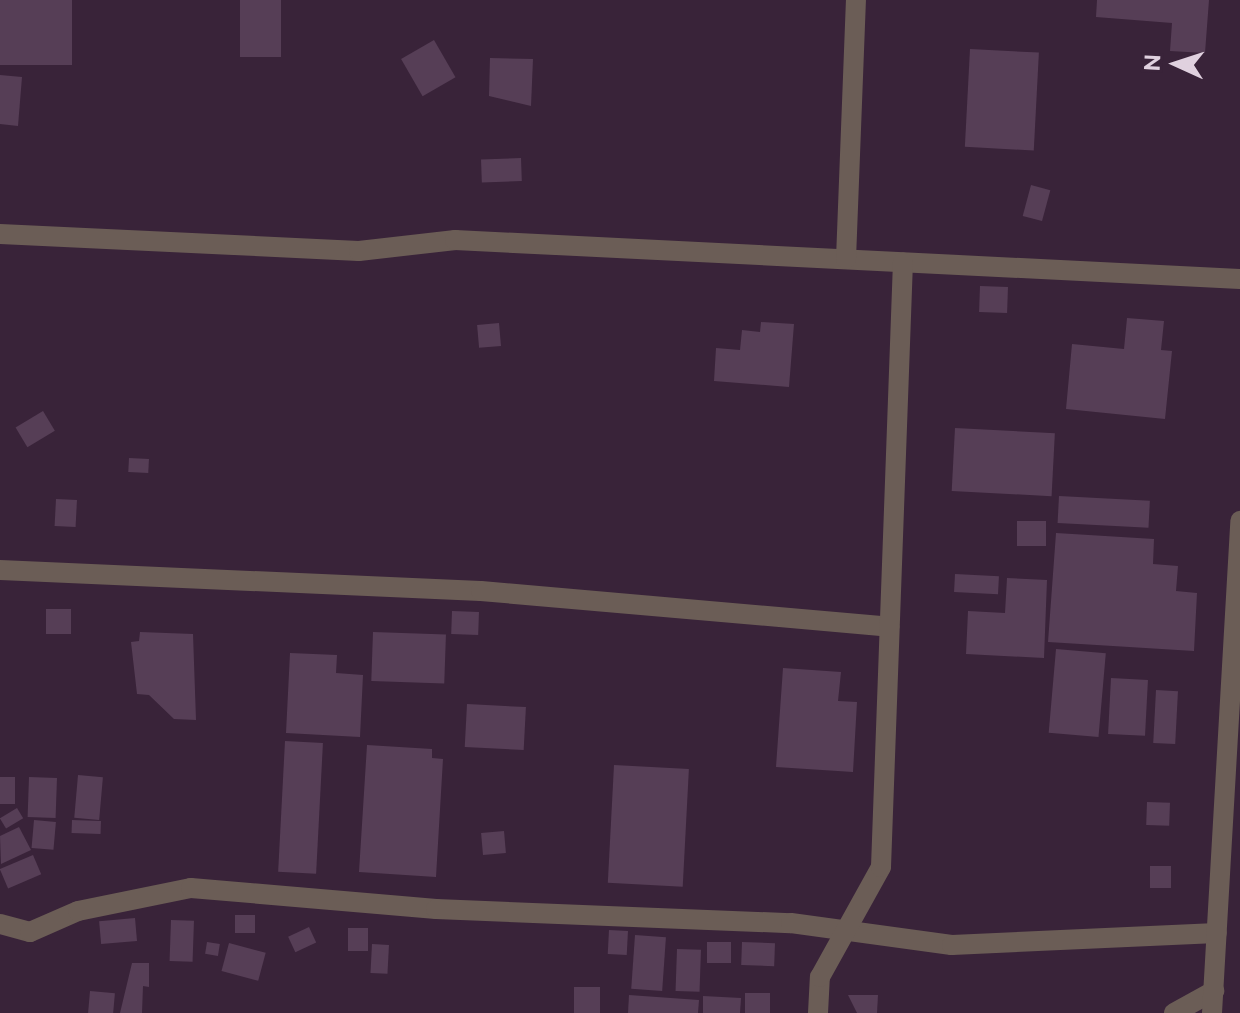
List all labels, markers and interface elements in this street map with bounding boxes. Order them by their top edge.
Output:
north arrow [1136,24,1216,104]
text: N [1139,54,1165,72]

